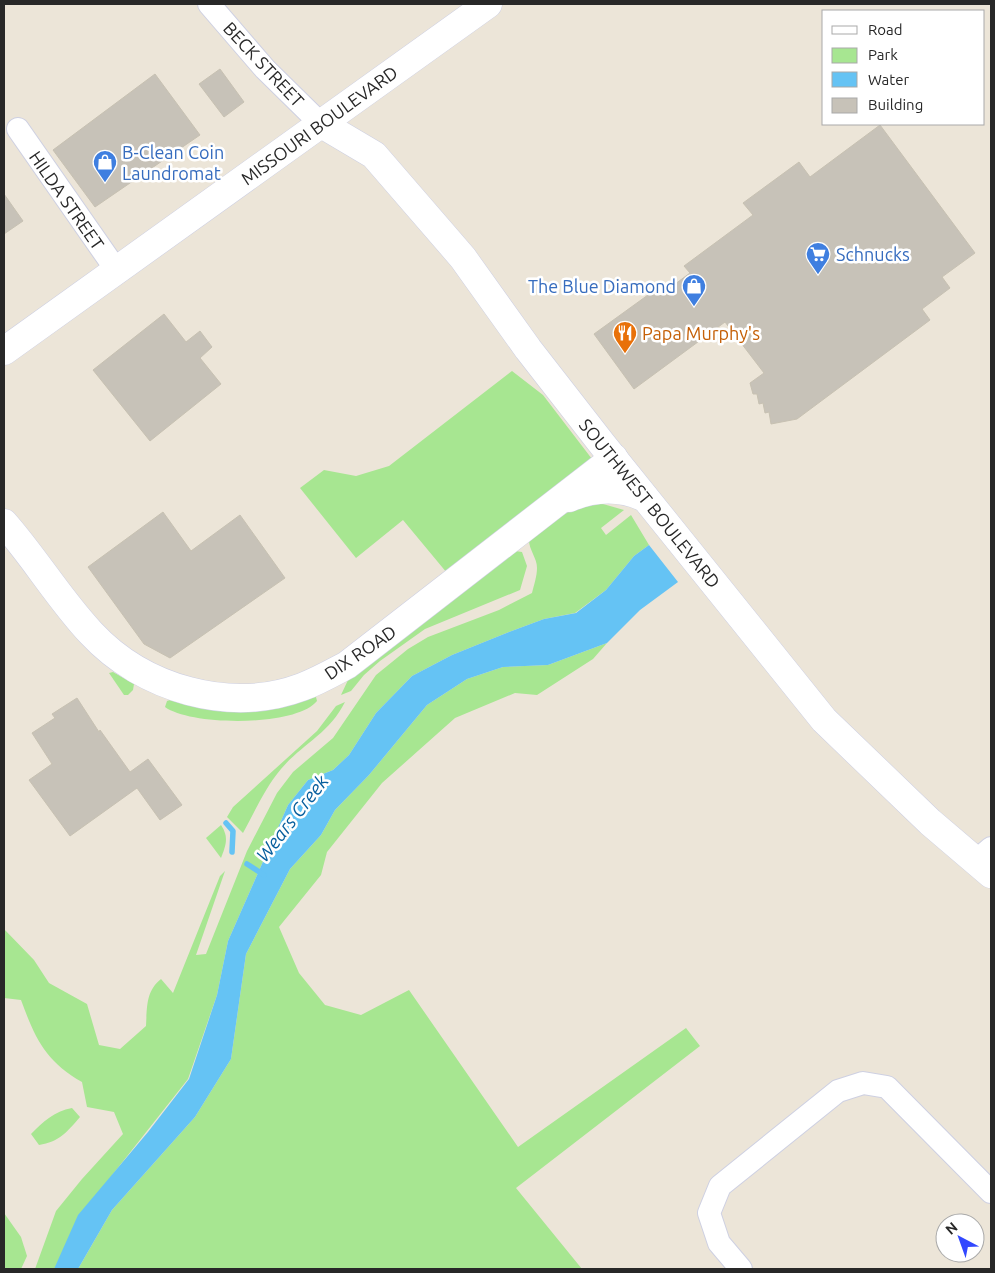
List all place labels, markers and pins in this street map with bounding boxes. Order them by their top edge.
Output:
place label: B-Clean Coin Laundromat [122,142,224,183]
shop icon: B-Clean Coin Laundromat [92,149,118,183]
supermarket icon: Schnucks [805,241,831,275]
place label: Schnucks [836,244,910,264]
shop icon: The Blue Diamond [681,273,707,307]
place label: The Blue Diamond [528,276,676,296]
restaurant icon: Papa Murphy's [612,320,638,354]
place label: Papa Murphy's [642,323,760,343]

